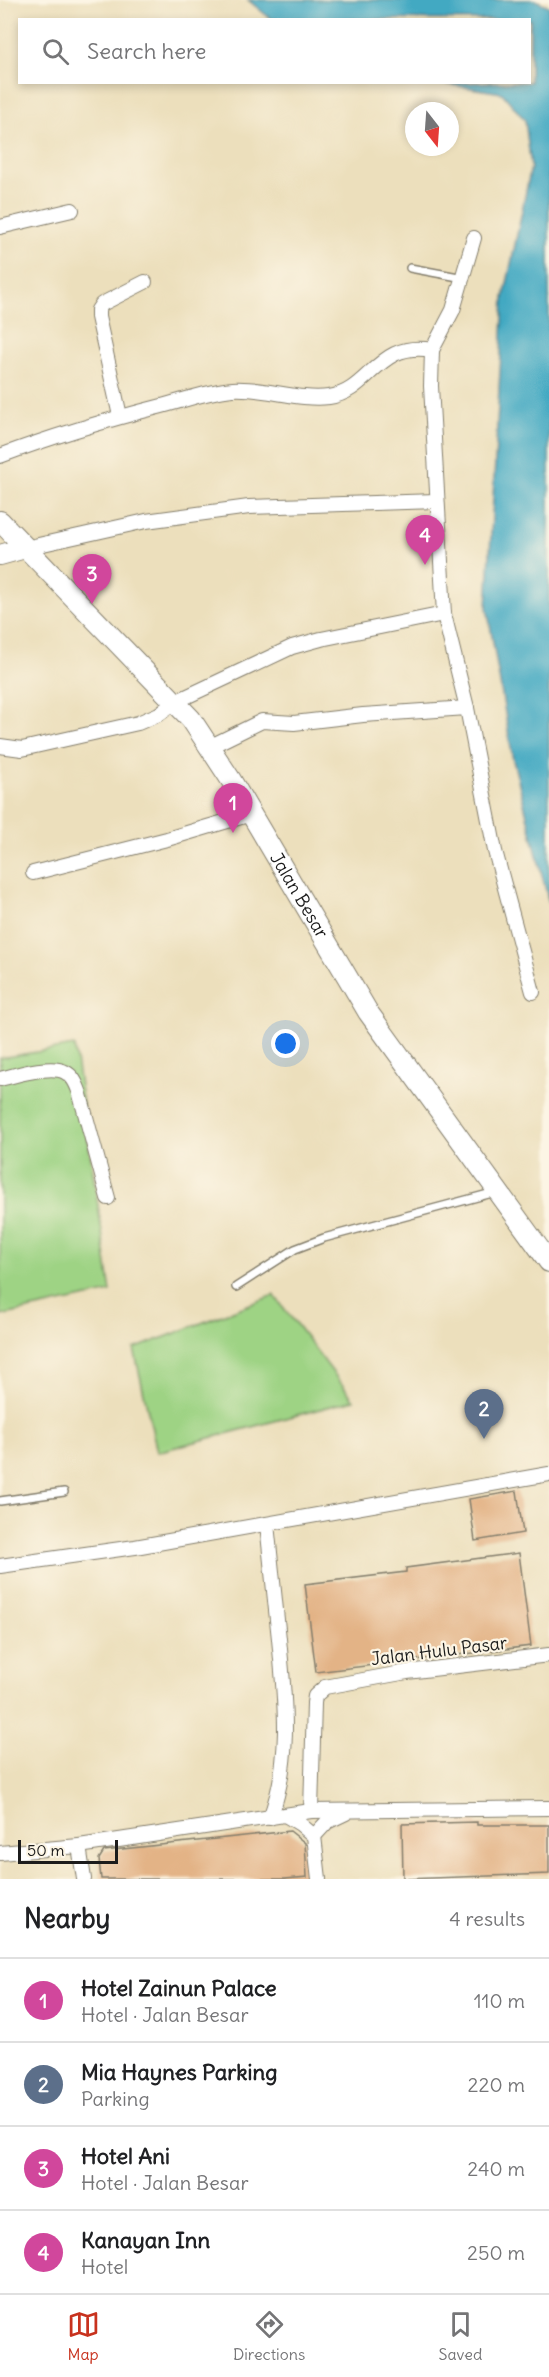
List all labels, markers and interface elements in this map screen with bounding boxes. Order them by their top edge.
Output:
search box [18,18,531,84]
icon: search [39,35,72,68]
text: Search here [87,37,206,65]
north arrow [405,102,459,156]
pin: 4 [406,516,444,565]
pin: 3 [72,554,112,604]
pin: 1 [214,784,252,833]
street label: Jalan Besar [265,848,334,943]
your location [271,1029,300,1058]
pin: 2 [464,1390,504,1439]
street label: Jalan Hulu Pasar [369,1631,509,1670]
scale bar [18,1837,118,1864]
text: 50 m [27,1840,65,1860]
text: Nearby [24,1902,110,1935]
text: 4 results [449,1906,525,1931]
text: Hotel Zainun Palace [81,1974,277,2002]
text: 1 [40,1988,47,2013]
text: 110 m [474,1988,525,2013]
text: Hotel · Jalan Besar [81,2002,249,2027]
text: Mia Haynes Parking [81,2058,277,2086]
text: 2 [38,2072,49,2097]
text: 220 m [468,2072,525,2097]
text: Parking [81,2086,150,2111]
text: Hotel Ani [81,2142,170,2170]
text: 3 [38,2156,49,2181]
text: 240 m [467,2156,525,2181]
text: Hotel · Jalan Besar [81,2170,249,2195]
text: Kanayan Inn [81,2226,210,2254]
text: 4 [38,2240,49,2265]
text: 250 m [467,2240,525,2265]
text: Hotel [81,2254,128,2279]
tab: Map [67,2308,100,2364]
tab: Directions [233,2308,305,2364]
tab: Saved [439,2308,482,2364]

